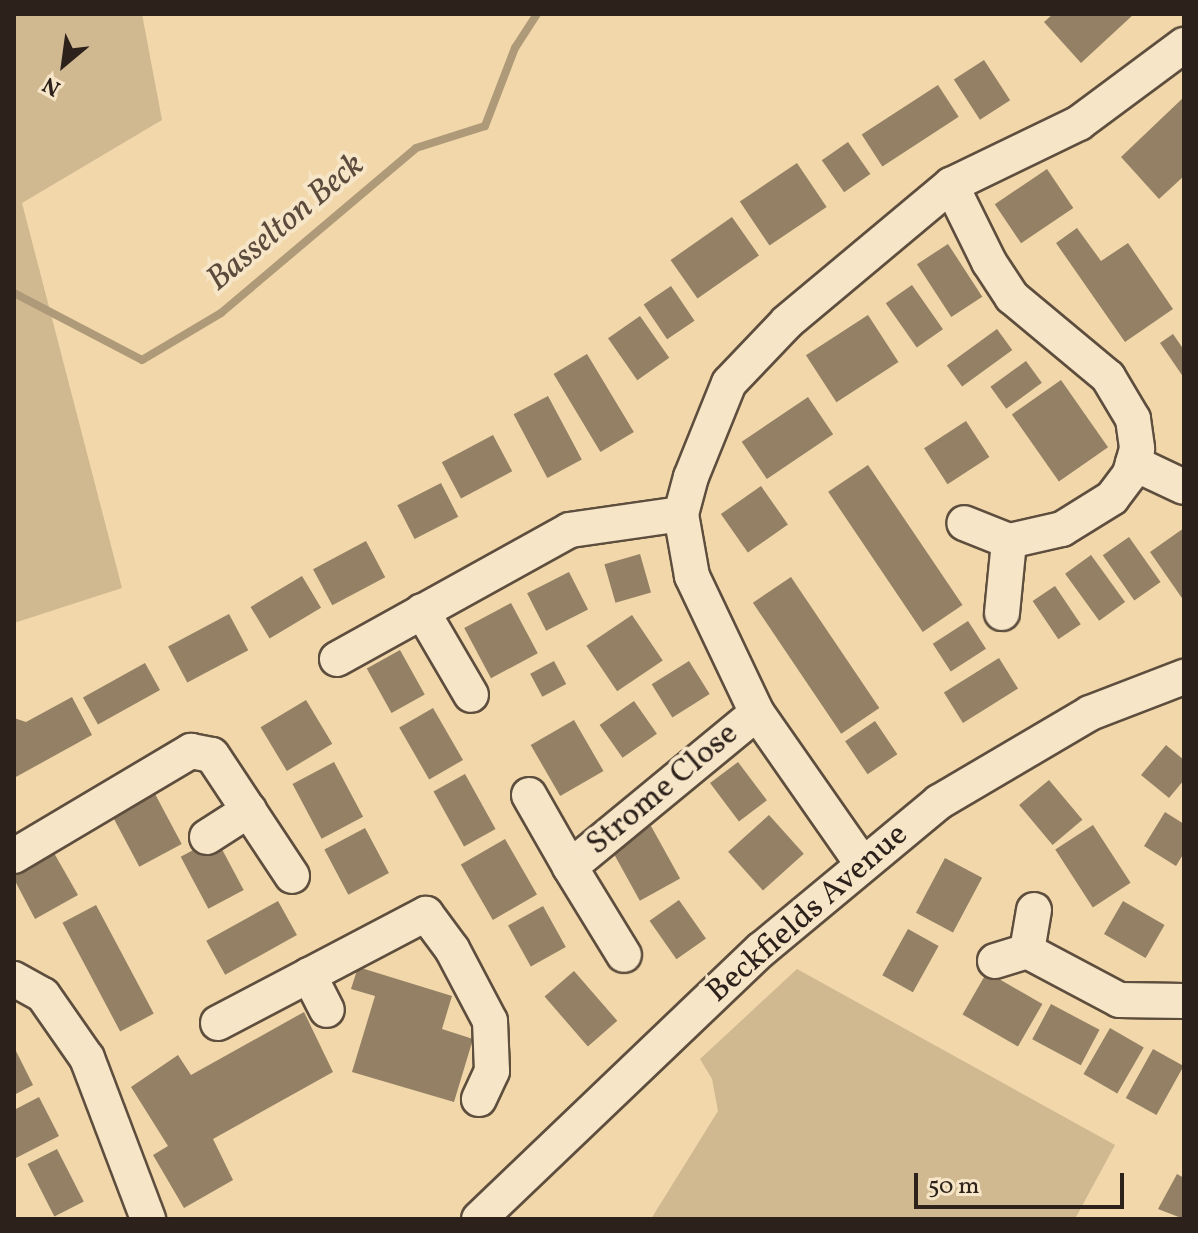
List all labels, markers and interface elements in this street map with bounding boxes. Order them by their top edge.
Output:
north arrow [24,24,104,104]
text: N [38,68,67,103]
water label: Basselton Beck [199,145,373,301]
street label: Strome Close [580,716,746,864]
street label: Beckfields Avenue [700,816,916,1012]
scale bar [918,1157,1128,1207]
text: 50 m [928,1170,980,1204]

